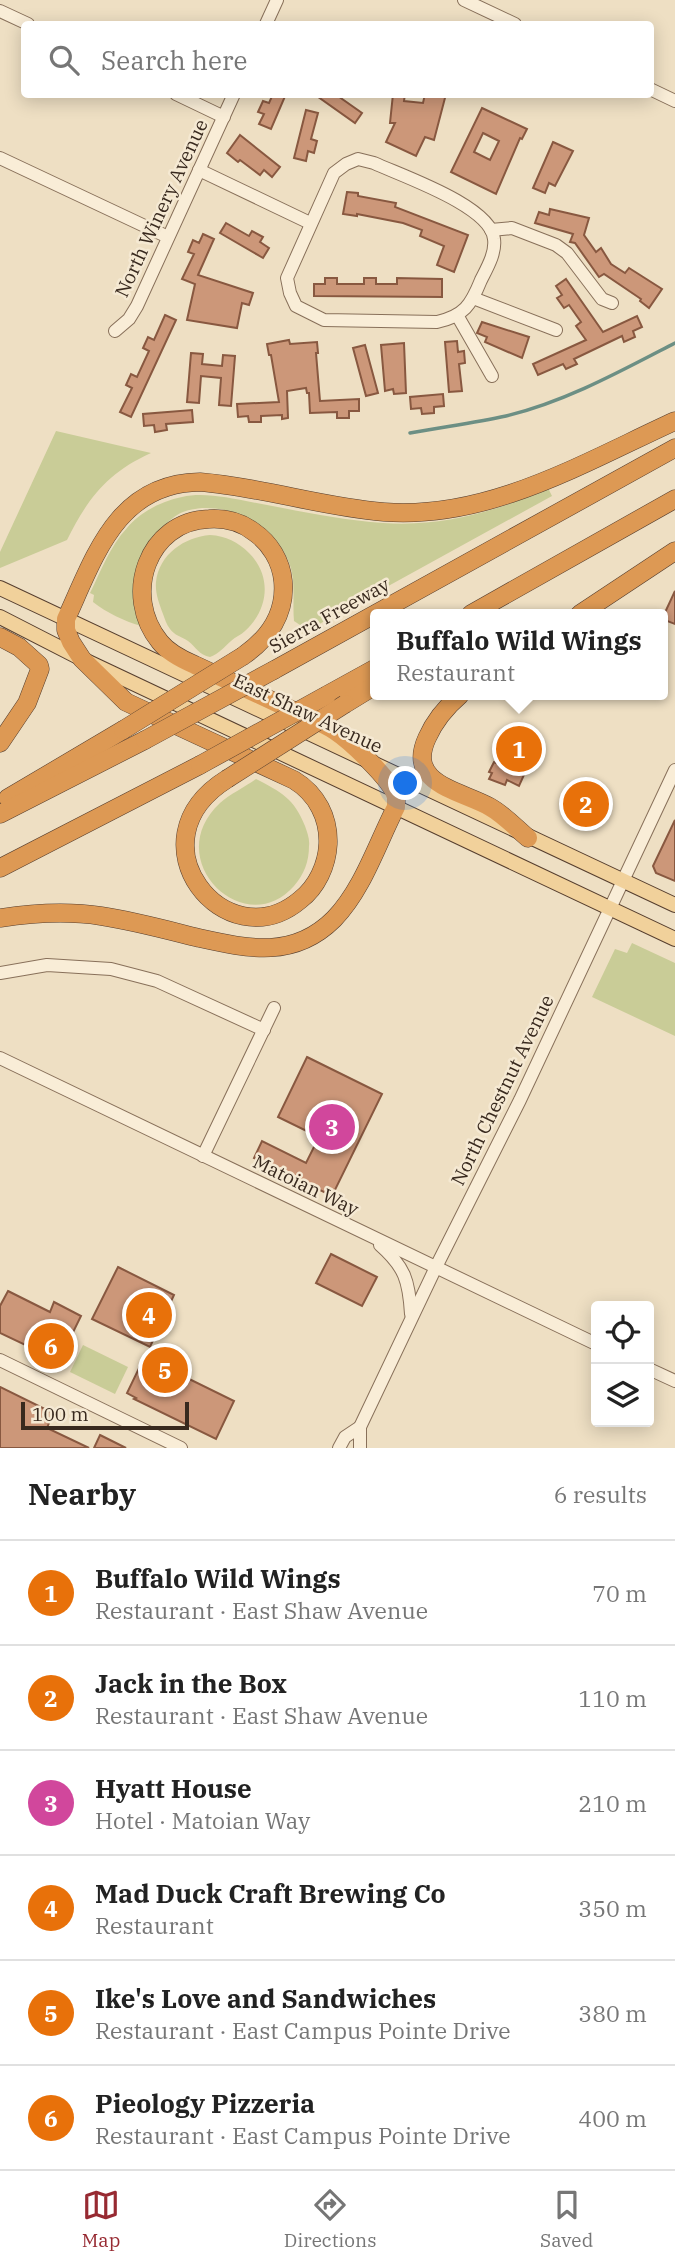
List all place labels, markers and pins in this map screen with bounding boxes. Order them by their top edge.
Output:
pin: 1 [496,723,542,775]
pin: 2 [563,778,609,830]
pin: 3 [309,1101,355,1153]
pin: 4 [126,1289,172,1341]
pin: 6 [28,1320,74,1372]
pin: 5 [142,1344,188,1396]

